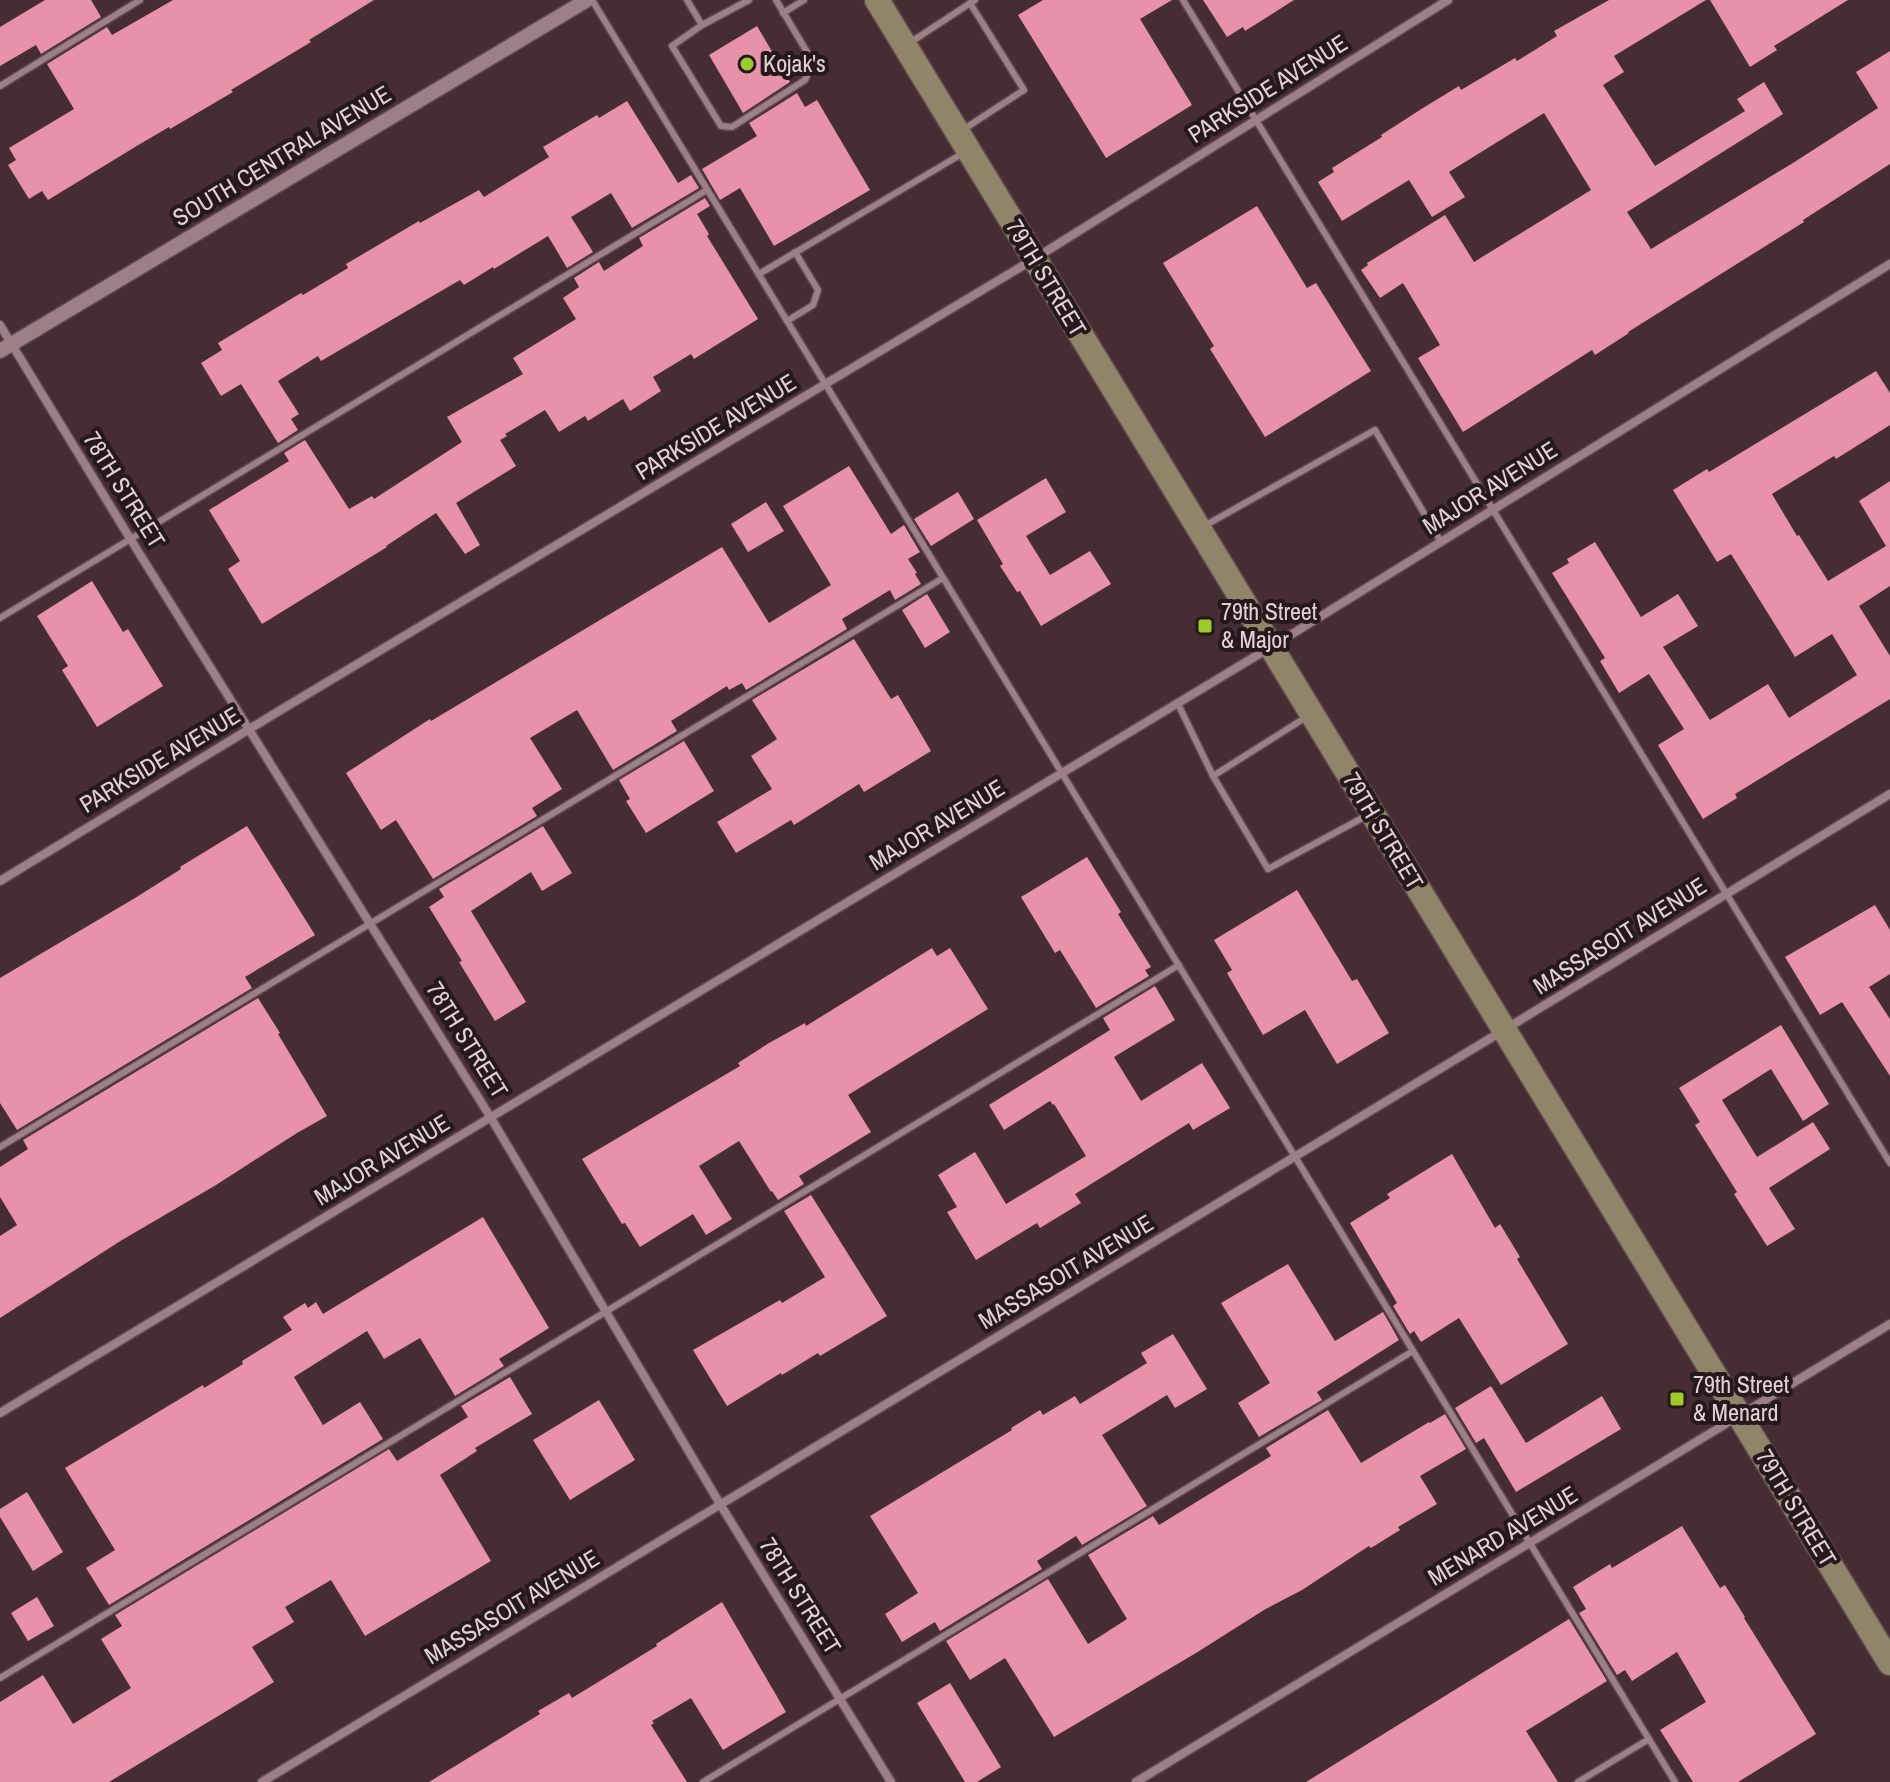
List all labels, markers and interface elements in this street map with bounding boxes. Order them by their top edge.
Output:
street label: PARKSIDE AVENUE [1182,26,1353,150]
place label: Kojak's [763,47,826,79]
marker: Kojak's [738,55,756,73]
street label: SOUTH CENTRAL AVENUE [166,77,397,233]
street label: 79TH STREET [999,213,1094,342]
street label: PARKSIDE AVENUE [629,366,802,487]
street label: 78TH STREET [77,425,173,554]
street label: MAJOR AVENUE [1416,433,1563,541]
place label: 79th Street & Major [1221,595,1318,655]
marker: 79th Street & Major [1196,617,1214,635]
street label: PARKSIDE AVENUE [73,699,246,820]
street label: 79TH STREET [1336,766,1431,895]
street label: MAJOR AVENUE [863,771,1010,877]
street label: MASSASOIT AVENUE [1527,869,1712,1001]
street label: 78TH STREET [420,975,516,1104]
street label: MAJOR AVENUE [308,1106,455,1212]
street label: MASSASOIT AVENUE [972,1206,1159,1336]
place label: 79th Street & Menard [1693,1368,1790,1428]
marker: 79th Street & Menard [1668,1390,1686,1408]
street label: 79TH STREET [1749,1443,1844,1572]
street label: MENARD AVENUE [1422,1478,1583,1592]
street label: 78TH STREET [753,1531,849,1660]
street label: MASSASOIT AVENUE [418,1541,605,1671]

